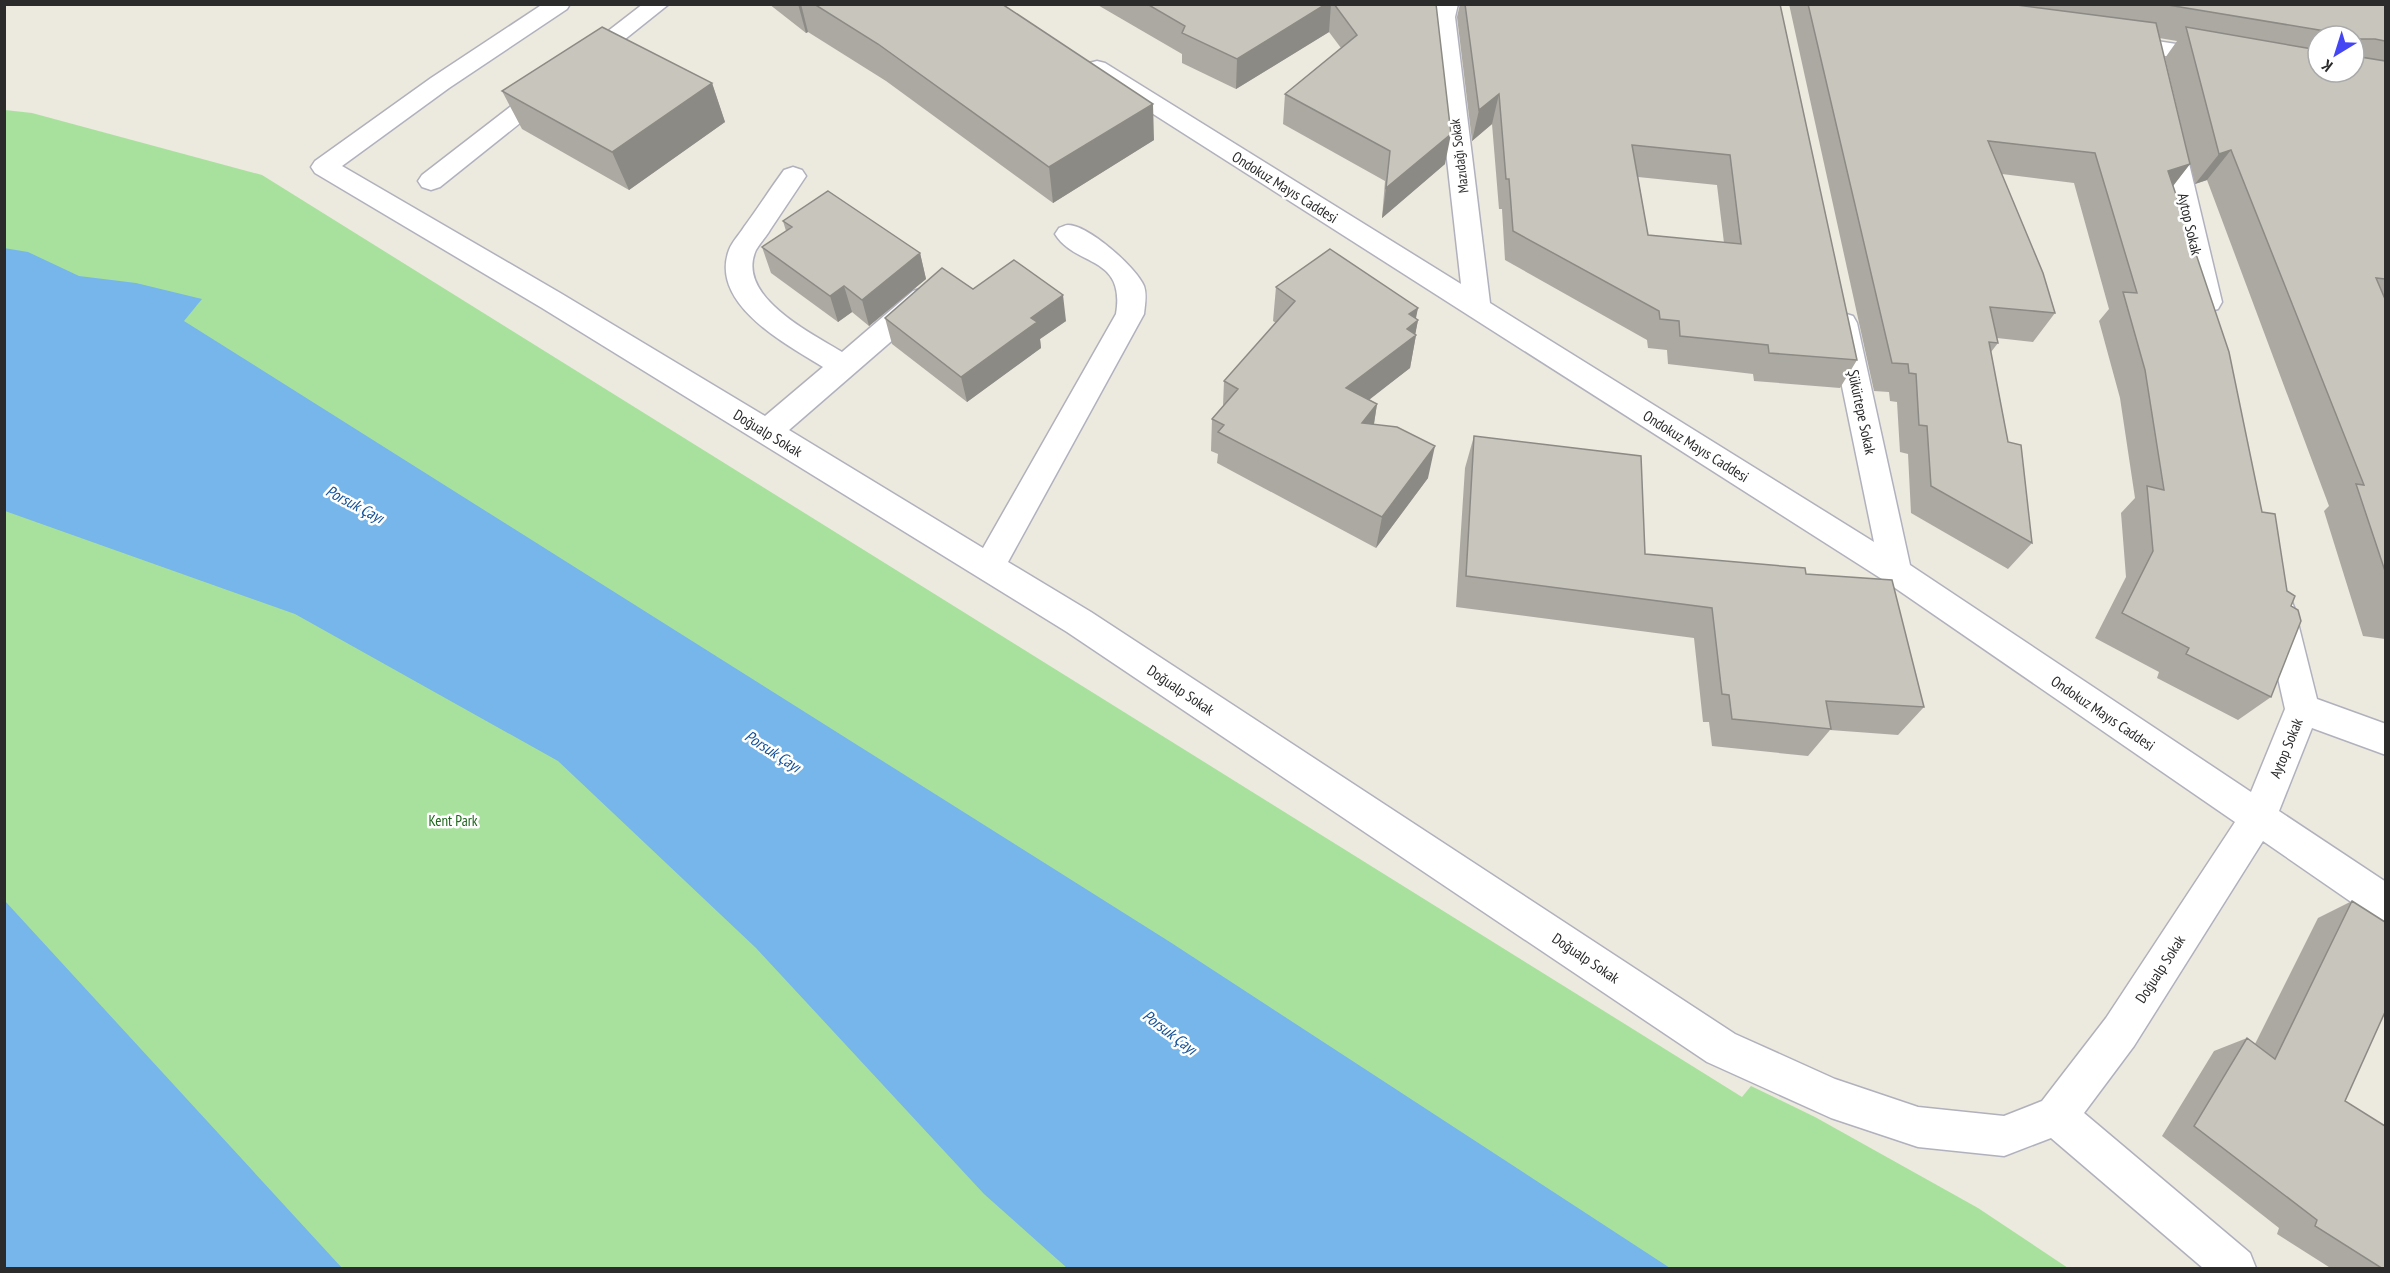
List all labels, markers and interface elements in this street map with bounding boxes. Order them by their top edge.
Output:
north arrow [2306,24,2366,84]
text: K [2317,55,2336,76]
street label: Mazıdağı Sokak [1445,117,1472,194]
street label: Ondokuz Mayıs Caddesi [1229,147,1341,227]
street label: Aytop Sokak [2174,191,2206,257]
street label: Şükürtepe Sokak [1844,368,1880,456]
street label: Doğualp Sokak [730,405,806,461]
street label: Ondokuz Mayıs Caddesi [1640,406,1752,486]
water label: Porsuk Çayı [323,480,389,528]
street label: Doğualp Sokak [1144,661,1218,720]
street label: Ondokuz Mayıs Caddesi [2047,671,2159,755]
street label: Aytop Sokak [2265,715,2307,781]
water label: Porsuk Çayı [741,726,806,777]
park label: Kent Park [428,811,478,830]
street label: Doğualp Sokak [1549,929,1623,988]
street label: Doğualp Sokak [2131,931,2189,1007]
water label: Porsuk Çayı [1139,1005,1202,1060]

